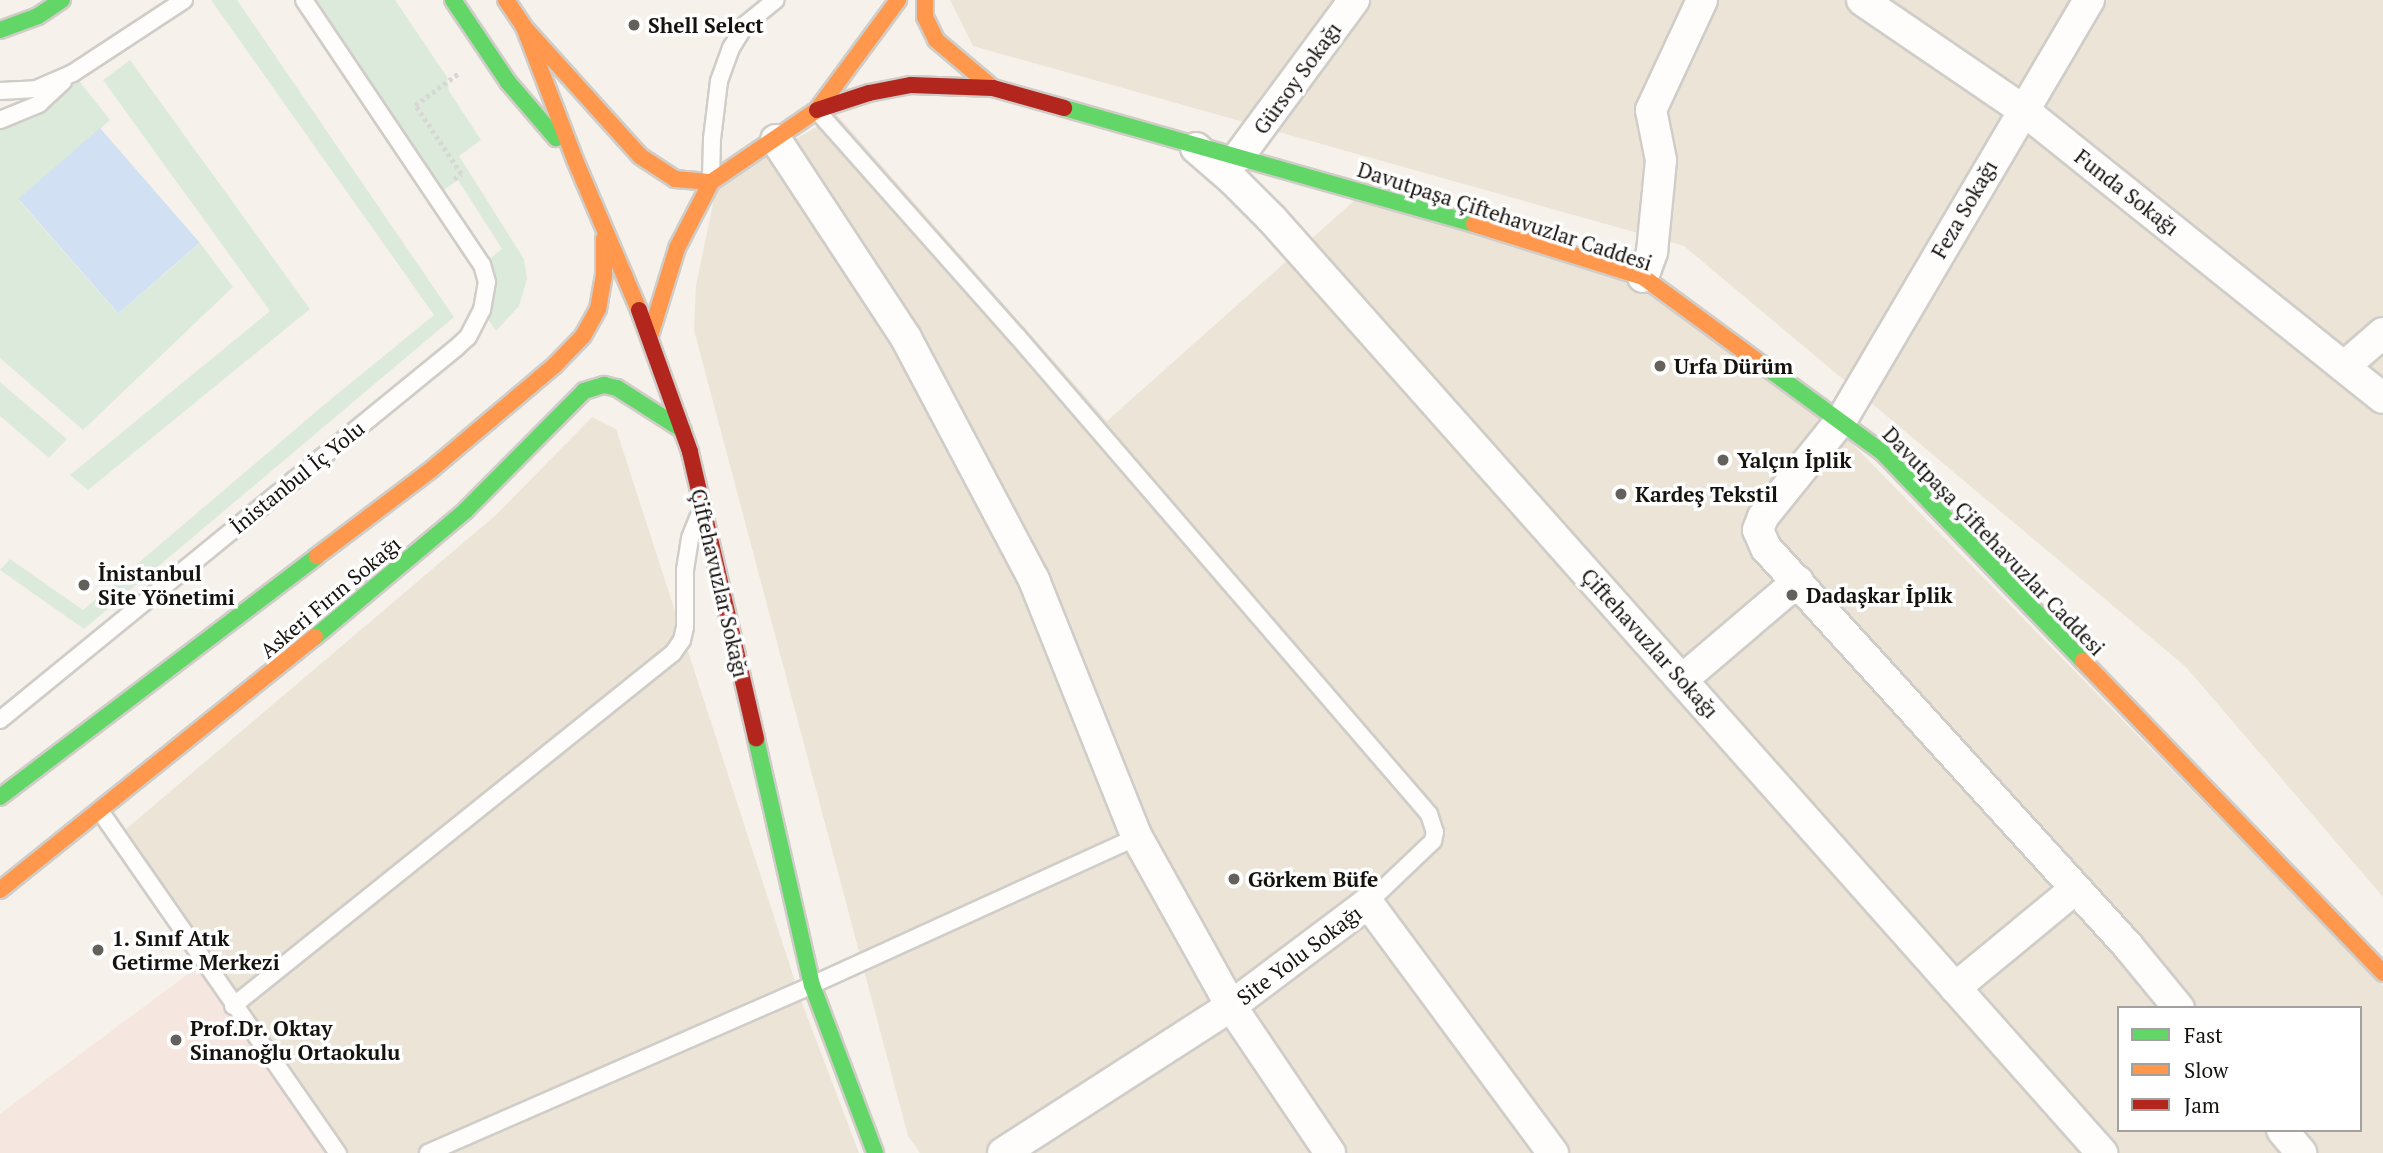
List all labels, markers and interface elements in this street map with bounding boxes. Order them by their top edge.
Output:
place label: Shell Select [648,12,764,38]
marker: Shell Select [626,17,642,33]
street label: Gürsoy Sokağı [1248,17,1346,139]
street label: Funda Sokağı [2070,144,2184,240]
street label: Feza Sokağı [1926,155,2002,263]
street label: Davutpaşa Çiftehavuzlar Caddesi [1355,156,1655,276]
place label: Urfa Dürüm [1674,353,1793,379]
marker: Urfa Dürüm [1652,358,1668,374]
street label: İnistanbul İç Yolu [225,415,369,539]
street label: Davutpaşa Çiftehavuzlar Caddesi [1878,421,2110,661]
place label: Yalçın İplik [1737,447,1852,473]
marker: Yalçın İplik [1715,452,1731,468]
place label: Kardeş Tekstil [1635,481,1778,507]
street label: Çiftehavuzlar Sokağı [686,486,754,680]
marker: Kardeş Tekstil [1613,486,1629,502]
street label: Askeri Fırın Sokağı [255,531,405,663]
place label: İnistanbul Site Yönetimi [98,560,235,610]
street label: Çiftehavuzlar Sokağı [1576,563,1724,723]
marker: İnistanbul Site Yönetimi [76,577,92,593]
place label: Dadaşkar İplik [1806,582,1953,608]
marker: Dadaşkar İplik [1784,587,1800,603]
place label: Görkem Büfe [1248,866,1378,892]
marker: Görkem Büfe [1226,871,1242,887]
street label: Site Yolu Sokağı [1232,900,1366,1010]
place label: 1. Sınıf Atık Getirme Merkezi [112,925,280,975]
marker: 1. Sınıf Atık Getirme Merkezi [90,942,106,958]
legend [2117,1006,2362,1132]
place label: Prof.Dr. Oktay Sinanoğlu Ortaokulu [190,1015,400,1065]
text: Fast [2184,1021,2223,1049]
marker: Prof.Dr. Oktay Sinanoğlu Ortaokulu [168,1032,184,1048]
text: Slow [2184,1056,2228,1084]
text: Jam [2184,1091,2220,1119]

